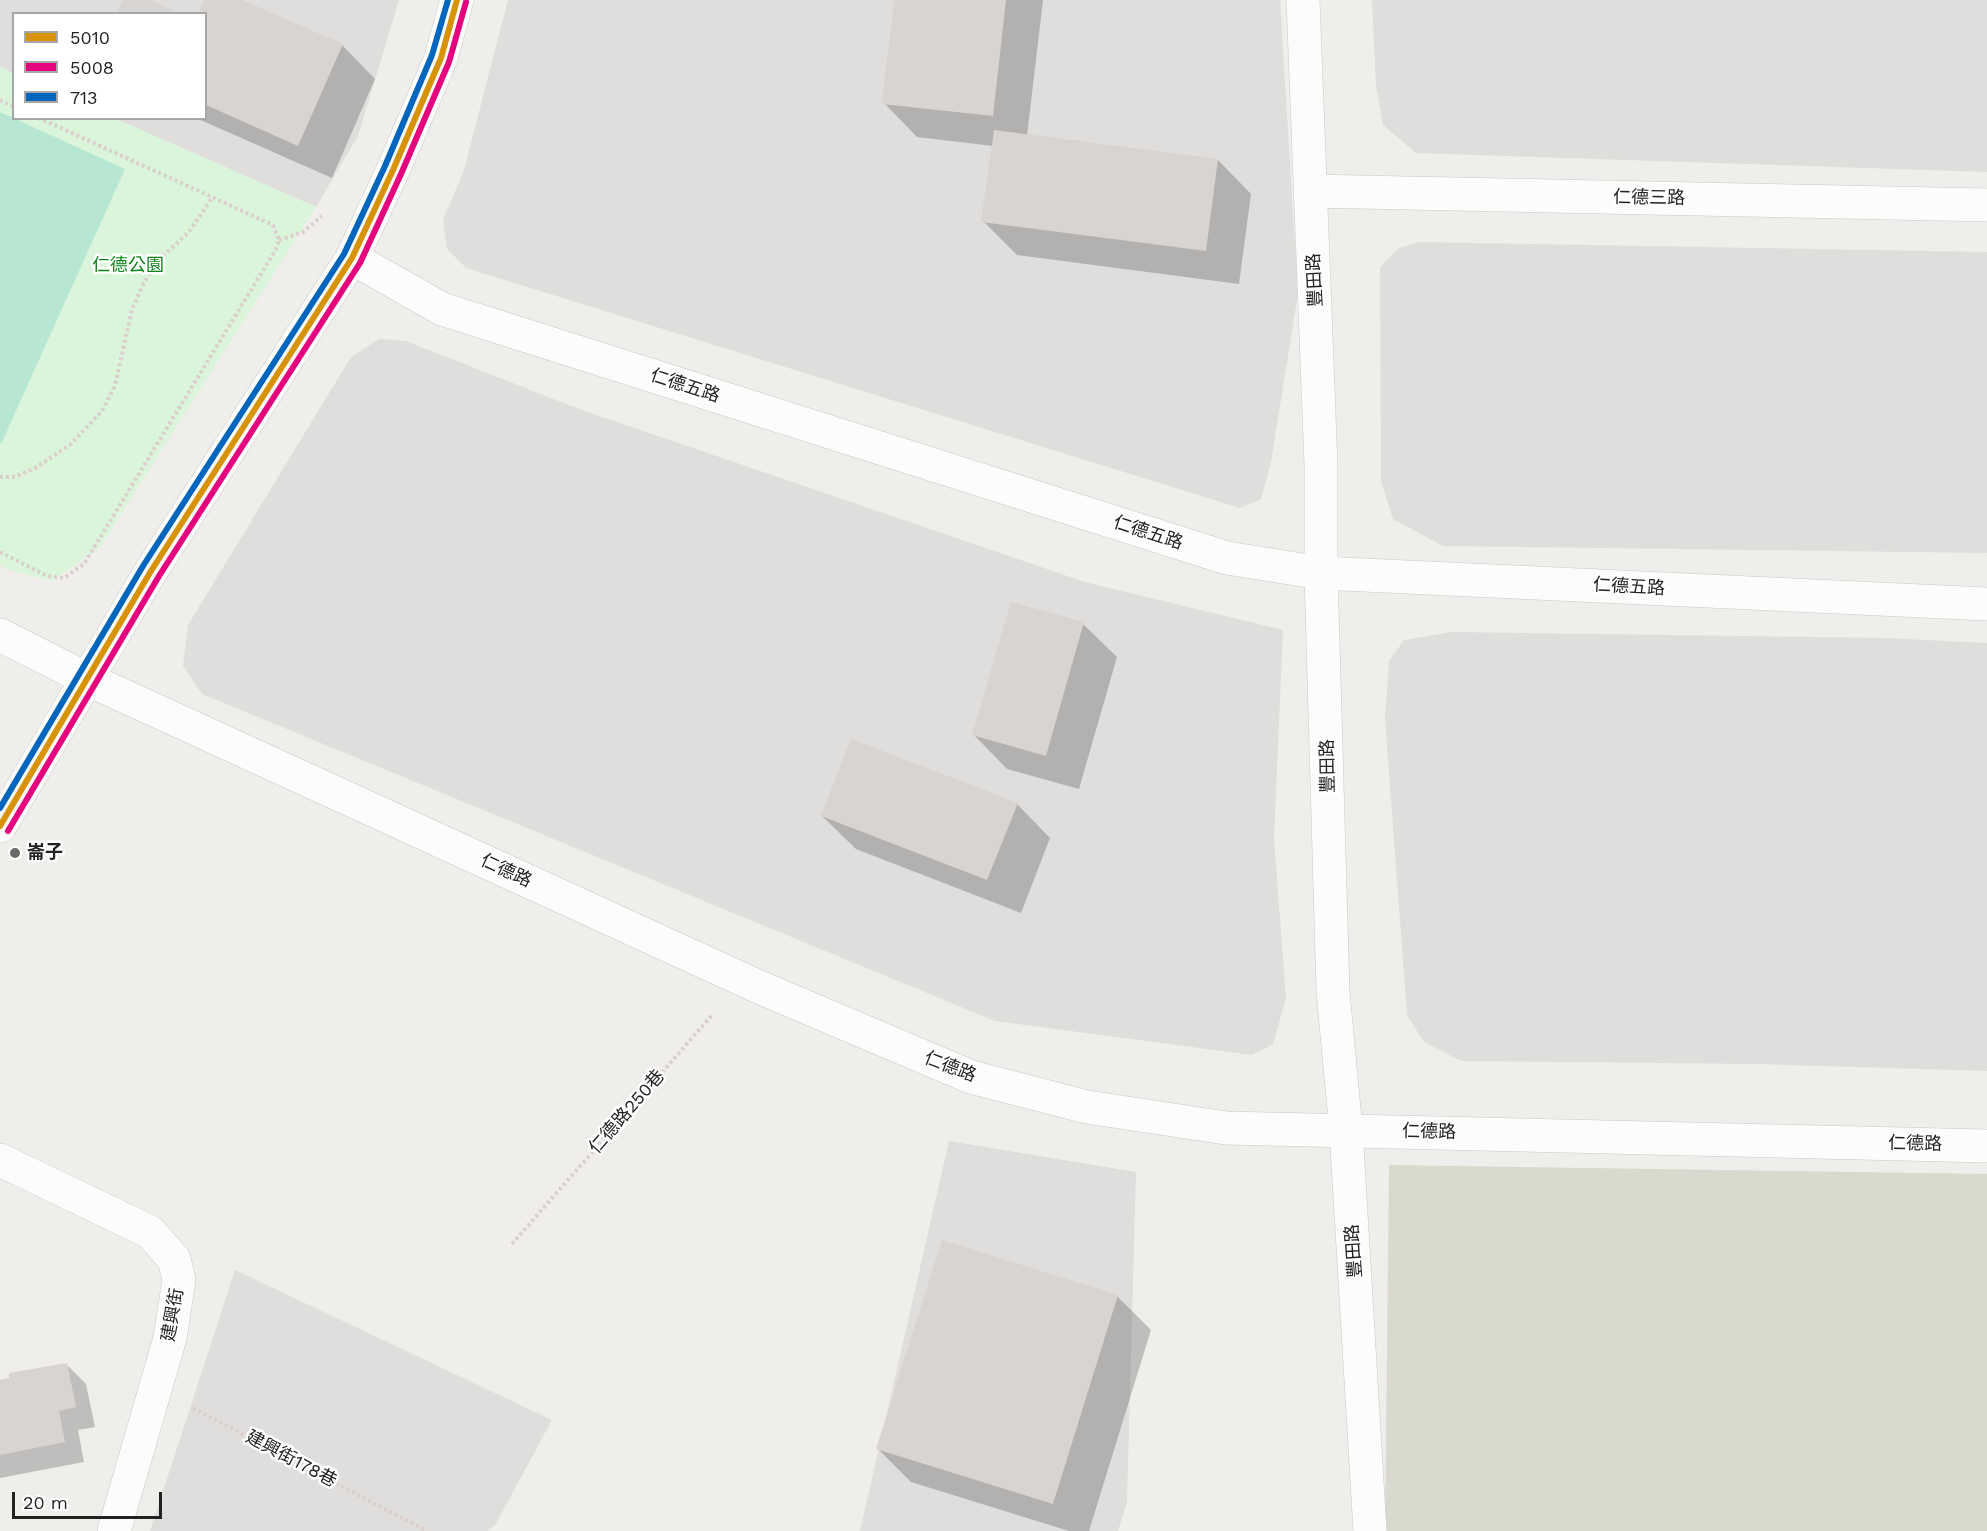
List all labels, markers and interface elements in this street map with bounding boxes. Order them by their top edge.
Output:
legend [12,12,207,120]
text: 5010 [70,27,110,48]
text: 5008 [70,57,114,78]
text: 713 [70,87,98,108]
street label: 仁德三路 [1613,187,1685,209]
street label: 豐田路 [1303,252,1327,308]
park label: 仁德公園 [92,255,164,277]
street label: 仁德五路 [647,365,723,407]
street label: 仁德五路 [1110,512,1186,554]
street label: 仁德五路 [1592,574,1666,600]
street label: 豐田路 [1317,739,1339,793]
place label: 崙子 [27,842,63,864]
marker: 崙子 [8,846,22,860]
street label: 仁德路 [477,850,535,892]
street label: 仁德路 [921,1047,979,1087]
street label: 仁德路250巷 [585,1066,669,1158]
street label: 仁德路 [1402,1121,1456,1143]
street label: 仁德路 [1888,1133,1942,1155]
street label: 豐田路 [1341,1223,1367,1279]
street label: 建興街 [158,1287,188,1343]
street label: 建興街178巷 [242,1426,340,1492]
scale bar [15,1480,165,1518]
text: 20 m [23,1492,68,1513]

